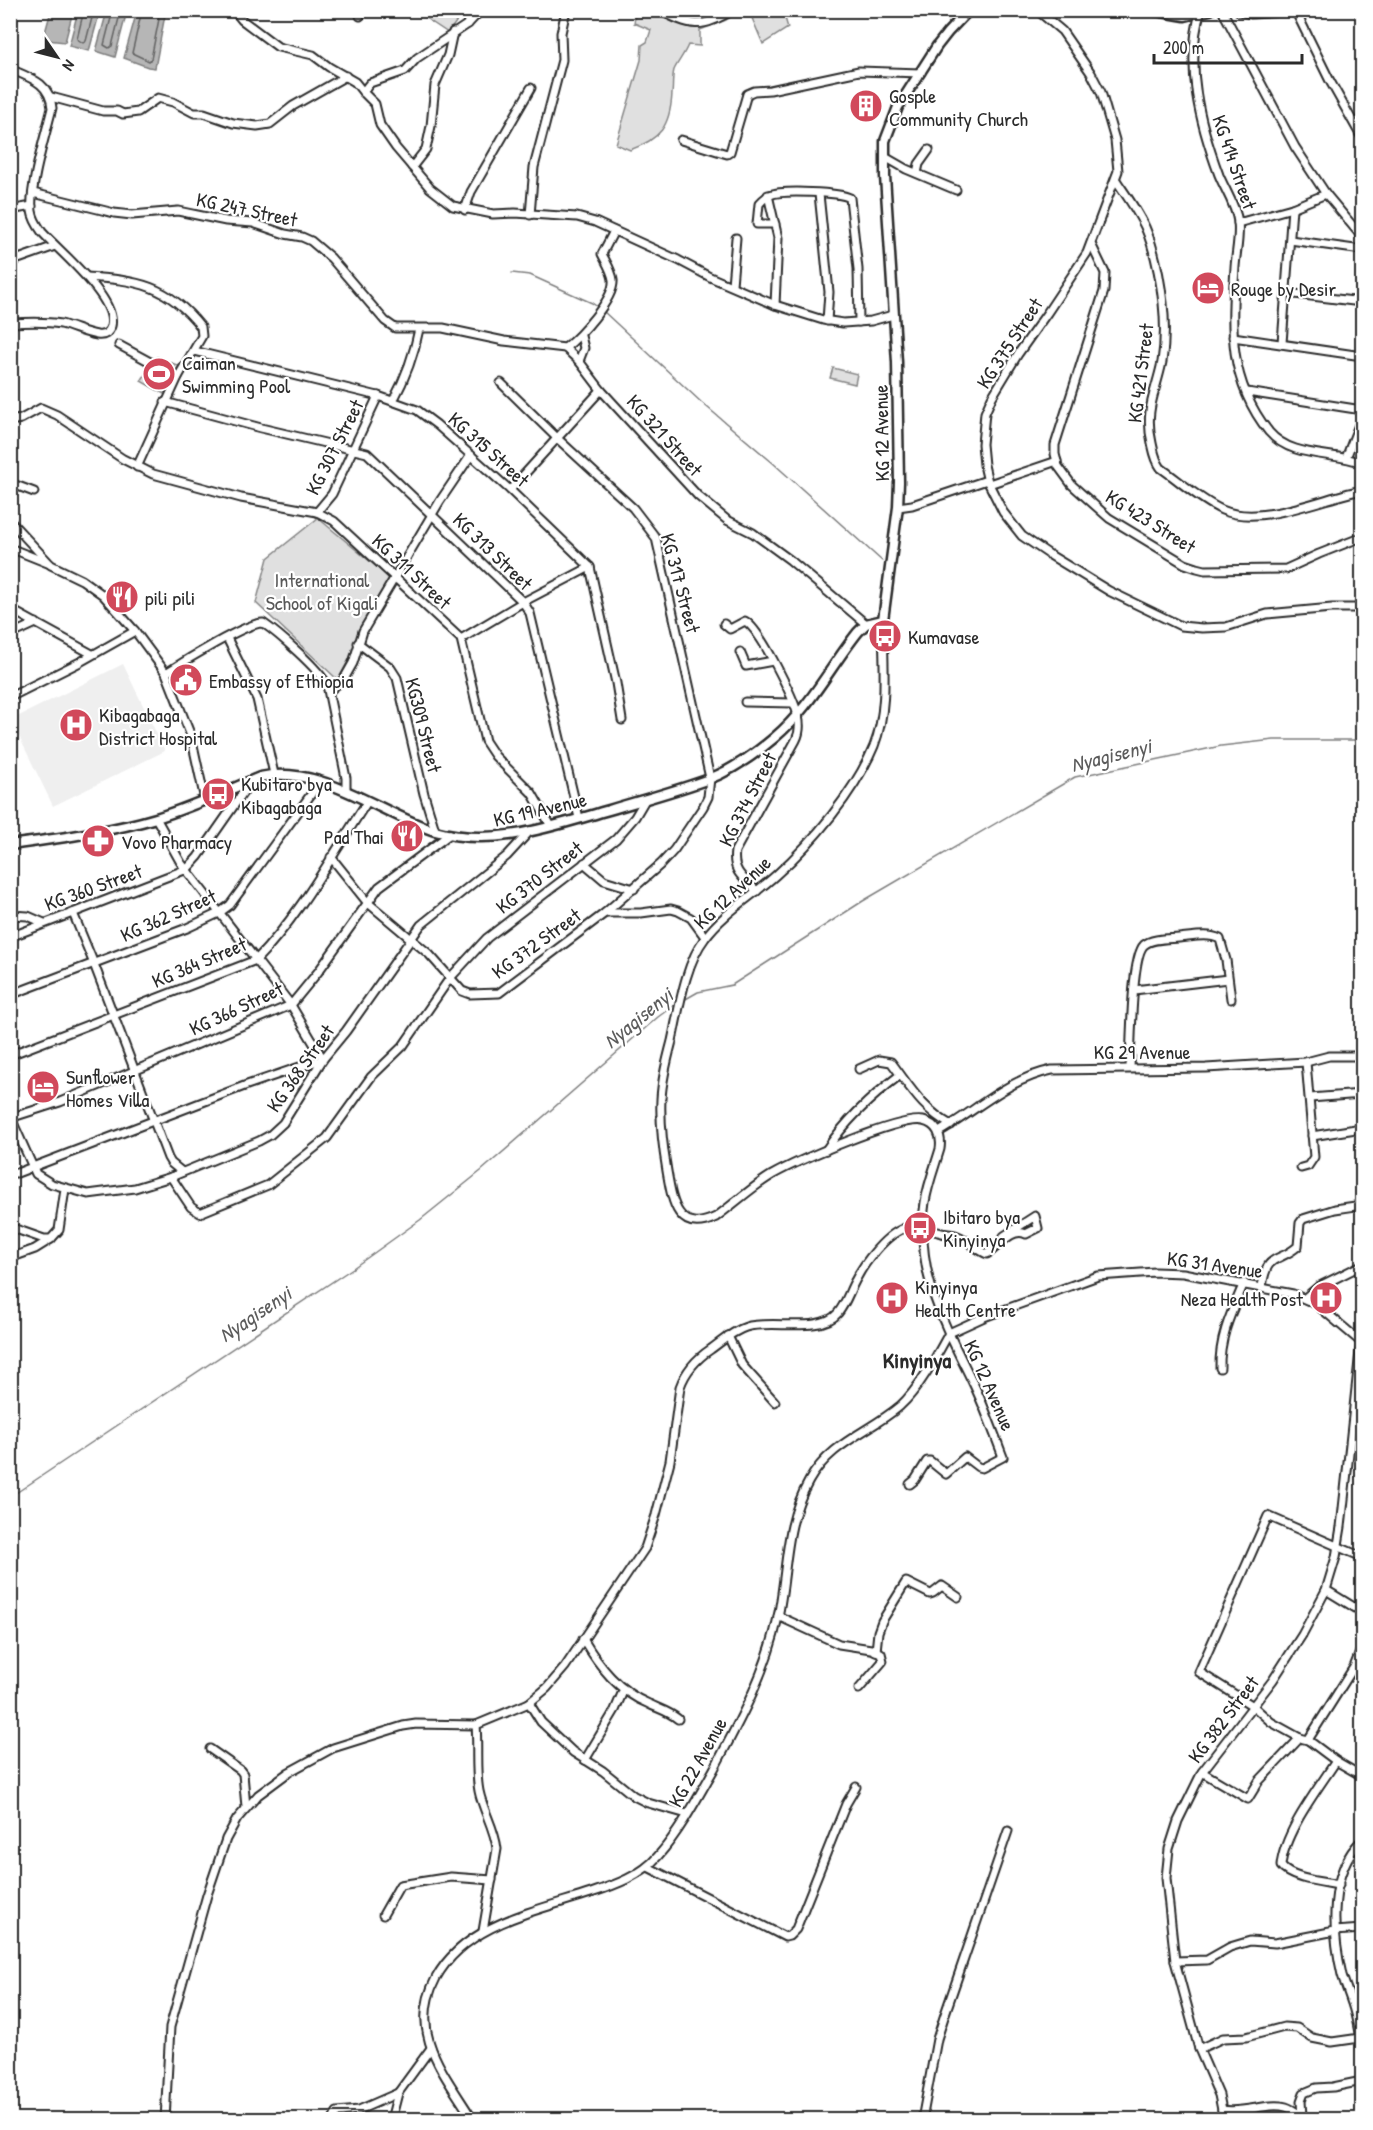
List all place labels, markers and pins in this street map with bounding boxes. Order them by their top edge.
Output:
place label: Gosple Community Church [889,82,1028,132]
building icon: Gosple Community Church [848,88,884,124]
hotel icon: Rouge by Desir [1190,270,1226,306]
place label: Rouge by Desir [1231,275,1337,302]
place label: Caiman Swimming Pool [182,349,291,399]
sports icon: Caiman Swimming Pool [141,356,177,392]
restaurant icon: pili pili [104,579,140,615]
place label: pili pili [145,584,195,611]
bus stop icon: Kumavase [867,618,903,654]
place label: Kumavase [908,623,979,650]
public building icon: Embassy of Ethiopia [168,662,204,698]
place label: Embassy of Ethiopia [209,667,354,694]
place label: Kibagabaga District Hospital [99,701,218,751]
hospital icon: Kibagabaga District Hospital [58,707,94,743]
place label: Kubitaro bya Kibagabaga [241,770,332,820]
bus stop icon: Kubitaro bya Kibagabaga [200,776,236,812]
restaurant icon: Pad Thai [389,818,425,854]
pharmacy icon: Vovo Pharmacy [80,823,116,859]
place label: Pad Thai [324,823,384,850]
place label: Vovo Pharmacy [121,828,232,855]
place label: Sunflower Homes Villa [66,1063,150,1113]
hotel icon: Sunflower Homes Villa [25,1069,61,1105]
place label: Ibitaro bya Kinyinya [943,1203,1020,1253]
bus stop icon: Ibitaro bya Kinyinya [902,1210,938,1246]
place label: Kinyinya Health Centre [915,1273,1016,1323]
hospital icon: Kinyinya Health Centre [874,1280,910,1316]
hospital icon: Neza Health Post [1308,1280,1344,1316]
place label: Neza Health Post [1181,1285,1304,1312]

